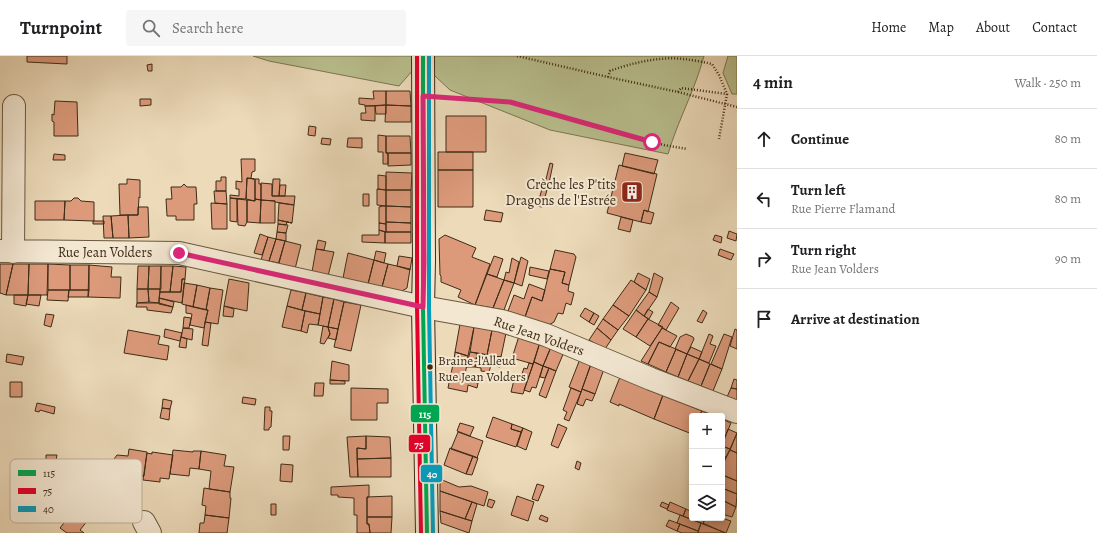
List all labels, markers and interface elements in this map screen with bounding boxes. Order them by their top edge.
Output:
search box [126,10,406,46]
text: Turnpoint [20,15,102,41]
icon: search [140,17,162,39]
text: Search here [172,18,243,38]
text: Home [871,18,906,37]
text: Map [928,18,954,37]
text: About [976,18,1010,37]
text: Contact [1032,18,1077,37]
text: 4 min [753,71,793,94]
text: Walk · 250 m [1014,74,1081,91]
icon: ahead [753,128,775,150]
text: Continue [791,129,849,149]
text: 80 m [1054,130,1081,147]
route start [643,133,661,151]
place label: Crèche les P'tits Dragons de l'Estrée [506,175,616,210]
building icon: Crèche les P'tits Dragons de l'Estrée [619,179,645,205]
text: Turn left [791,180,846,200]
icon: left [753,188,775,210]
text: 80 m [1054,190,1081,207]
text: Rue Pierre Flamand [791,200,896,217]
text: Turn right [791,240,856,260]
street label: Rue Jean Volders [58,243,152,262]
route end [170,244,188,262]
icon: right [753,248,775,270]
text: 90 m [1055,250,1081,267]
text: Rue Jean Volders [791,260,879,277]
icon: arrive [753,308,775,330]
text: Arrive at destination [791,309,920,329]
street label: Rue Jean Volders [491,312,587,360]
place label: Braine-l'Alleud Rue Jean Volders [438,352,526,385]
marker: Braine-l'Alleud Rue Jean Volders [425,362,435,372]
line badge: 115 [410,404,440,423]
text: 115 [419,407,432,422]
map controls [689,413,725,521]
button: + [689,413,725,449]
line badge: 75 [408,434,431,453]
text: 75 [414,437,424,452]
button: − [689,449,725,485]
legend [10,459,142,523]
line badge: 40 [420,464,443,483]
text: 115 [43,466,56,481]
text: 40 [427,467,438,482]
text: 75 [43,484,53,499]
button: layers [689,485,725,521]
text: 40 [43,502,54,517]

